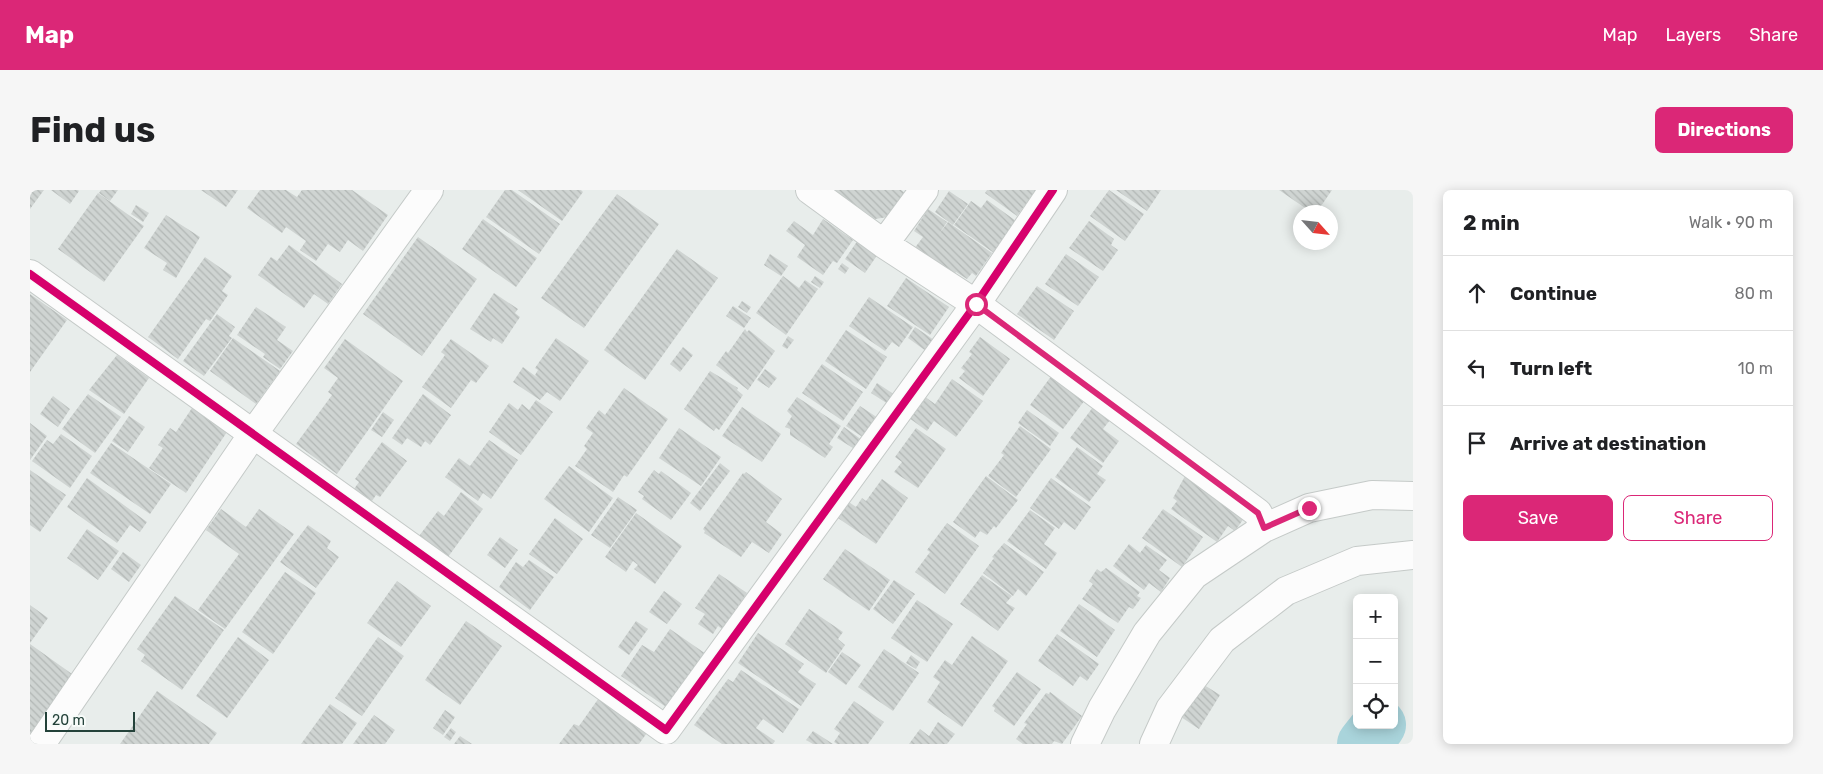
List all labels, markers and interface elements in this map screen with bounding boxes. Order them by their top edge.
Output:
text: Map [25,21,74,49]
text: Map [1603,24,1638,46]
text: Layers [1666,24,1721,46]
text: Share [1749,24,1798,46]
button: Directions [1655,107,1793,153]
text: Find us [30,109,155,151]
north arrow [1293,205,1338,250]
text: 2 min [1463,210,1520,235]
text: Walk · 90 m [1689,213,1773,232]
icon: ahead [1463,279,1491,307]
text: Continue [1510,282,1597,305]
text: 80 m [1735,284,1773,303]
route start [965,293,988,316]
icon: left [1463,354,1491,382]
text: Turn left [1510,357,1592,380]
text: 10 m [1738,359,1773,378]
icon: arrive [1463,429,1491,457]
text: Arrive at destination [1510,432,1706,455]
button: Save [1463,495,1613,541]
button: Share [1623,495,1773,541]
route end [1298,497,1321,520]
map controls [1353,594,1398,729]
button: + [1353,594,1398,639]
button: − [1353,639,1398,684]
button: locate [1353,684,1398,729]
scale bar [45,709,135,732]
text: 20 m [52,712,85,729]

